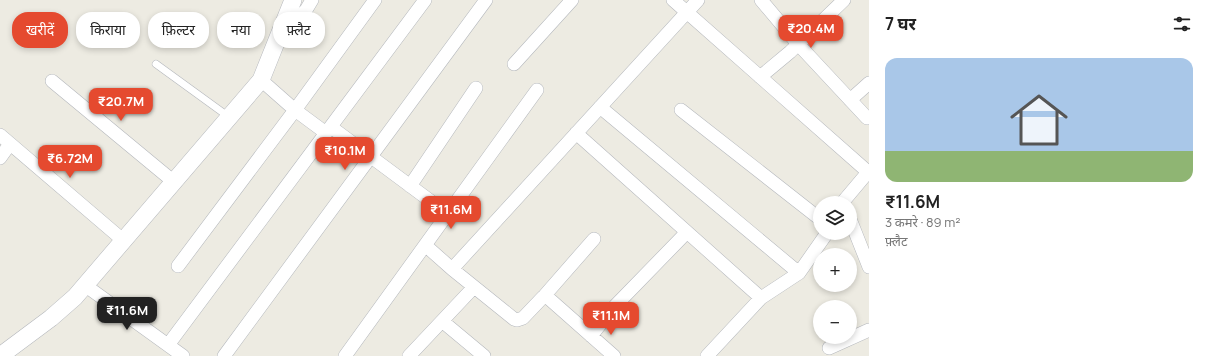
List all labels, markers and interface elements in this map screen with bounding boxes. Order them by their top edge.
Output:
chip: खरीदें [12,12,68,48]
chip: किराया [76,12,140,48]
chip: फ़िल्टर [148,12,209,48]
chip: नया [217,12,265,48]
chip: फ़्लैट [273,12,325,48]
text: 7 घर [885,12,916,35]
icon: filters [1171,13,1193,35]
pin: ₹20.4M [778,15,844,49]
text: ₹20.4M [787,19,835,37]
icon: home [1003,84,1075,156]
pin: ₹20.7M [88,88,154,122]
text: ₹20.7M [98,92,144,110]
pin: ₹10.1M [312,137,378,171]
text: ₹10.1M [324,141,366,159]
pin: ₹6.72M [37,145,103,179]
text: ₹6.72M [47,149,93,167]
text: ₹11.6M [885,190,940,213]
pin: ₹11.6M [418,196,484,230]
map controls [813,196,857,344]
button: layers [813,196,857,240]
text: ₹11.6M [430,200,472,218]
text: 3 कमरे · 89 m² [885,213,960,231]
text: फ़्लैट [885,232,908,250]
button: + [813,248,857,292]
pin: ₹11.6M [94,297,160,331]
button: − [813,300,857,344]
text: ₹11.6M [106,301,148,319]
pin: ₹11.1M [578,302,644,336]
text: ₹11.1M [592,306,630,324]

